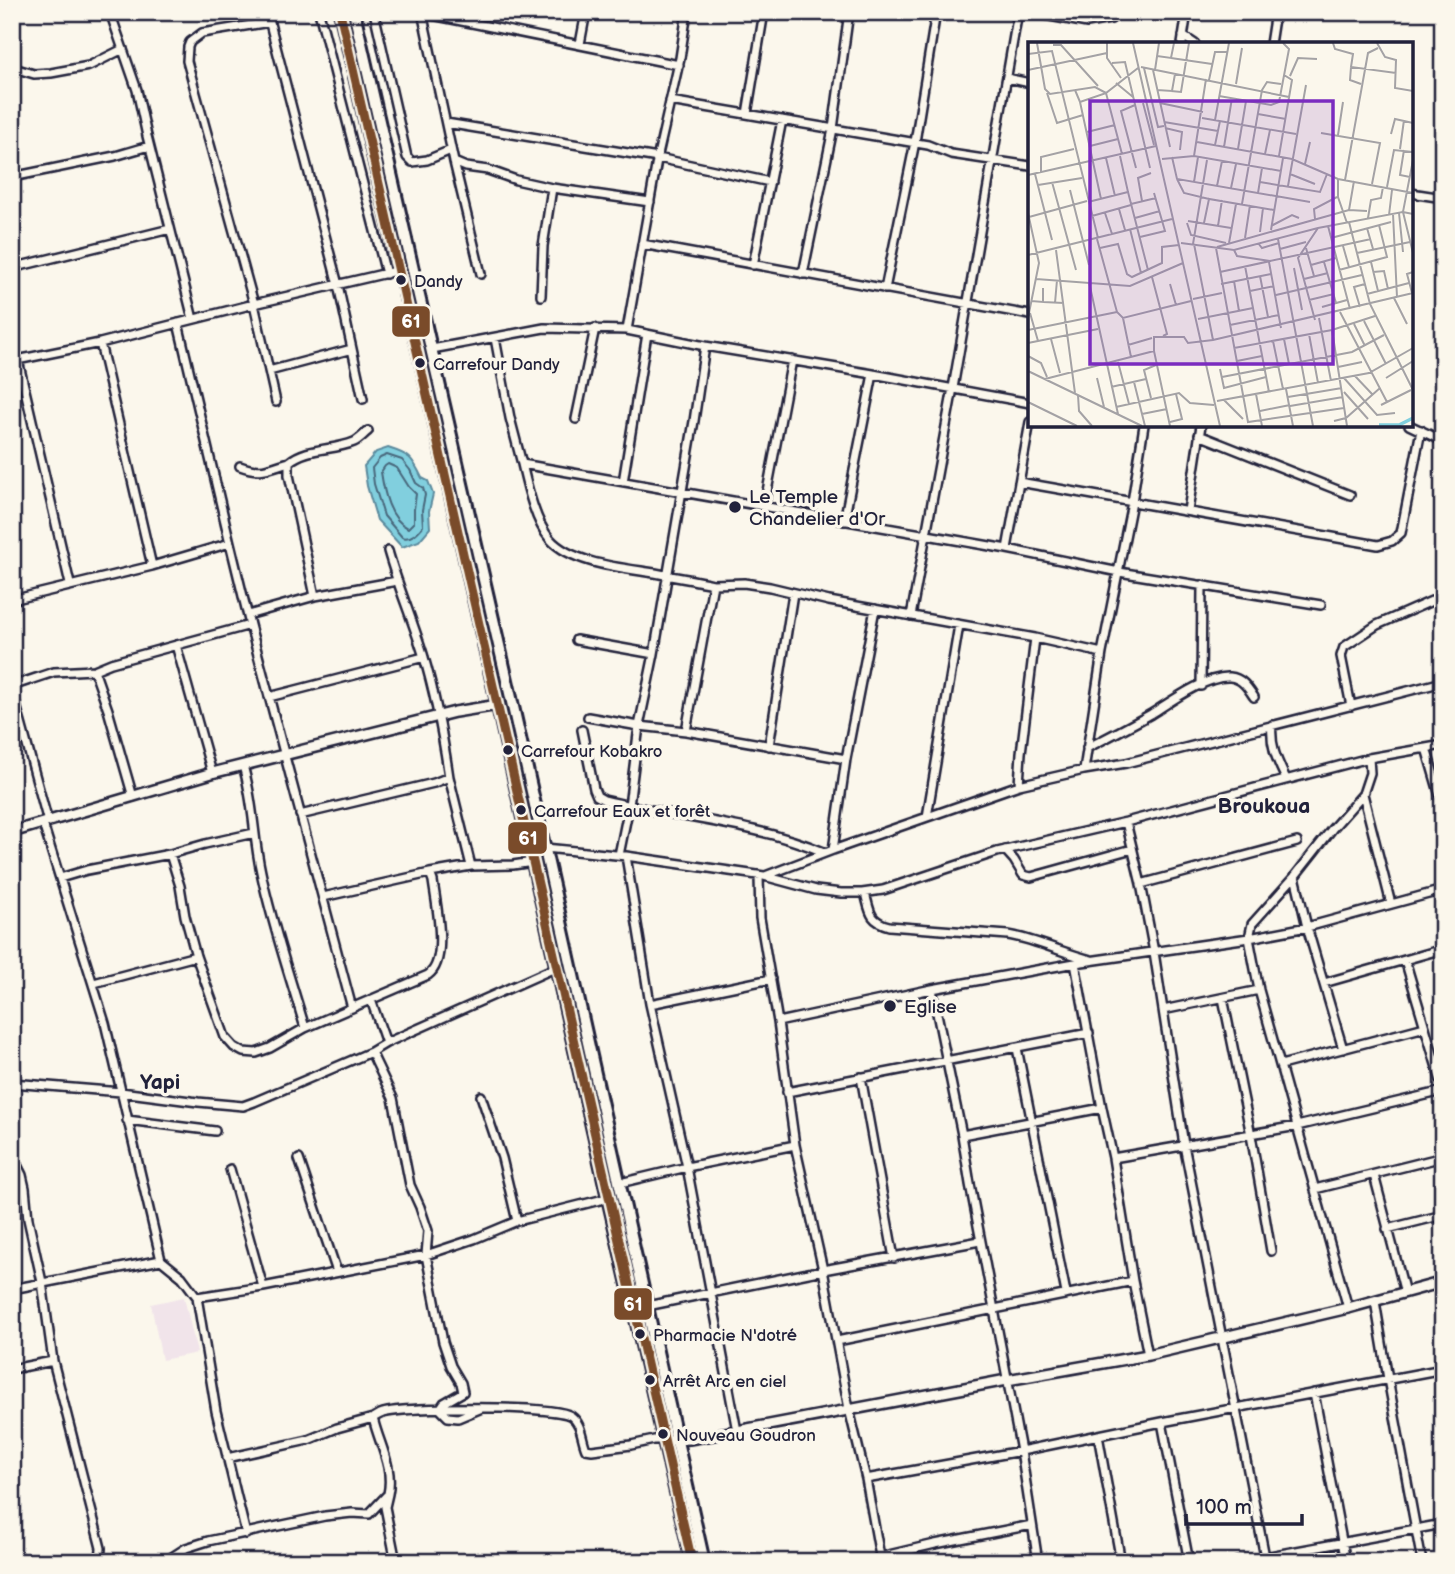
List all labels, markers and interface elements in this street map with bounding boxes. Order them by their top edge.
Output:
inset map [1028,42,1413,427]
place label: Dandy [414,272,463,292]
marker: Dandy [394,273,408,287]
line badge: 61 [391,305,431,338]
text: 61 [401,311,421,334]
place label: Carrefour Dandy [433,355,560,375]
marker: Carrefour Dandy [413,356,427,370]
place label: Le Temple Chandelier d'Or [749,486,886,531]
marker: Le Temple Chandelier d'Or [727,499,743,515]
place label: Carrefour Kobakro [521,742,662,762]
marker: Carrefour Kobakro [501,743,515,757]
district label: Broukoua [1218,794,1310,819]
place label: Carrefour Eaux et forêt [534,802,711,822]
marker: Carrefour Eaux et forêt [514,803,528,817]
line badge: 61 [507,821,548,855]
text: 61 [518,828,538,851]
place label: Eglise [904,996,957,1019]
marker: Eglise [882,998,898,1014]
district label: Yapi [140,1070,180,1095]
line badge: 61 [613,1287,653,1321]
text: 61 [623,1294,643,1317]
place label: Pharmacie N'dotré [653,1326,797,1346]
marker: Pharmacie N'dotré [633,1327,647,1341]
place label: Arrêt Arc en ciel [663,1372,786,1392]
marker: Arrêt Arc en ciel [643,1373,657,1387]
place label: Nouveau Goudron [676,1426,816,1446]
marker: Nouveau Goudron [656,1427,670,1441]
scale bar [1186,1483,1301,1527]
text: 100 m [1196,1495,1252,1520]

